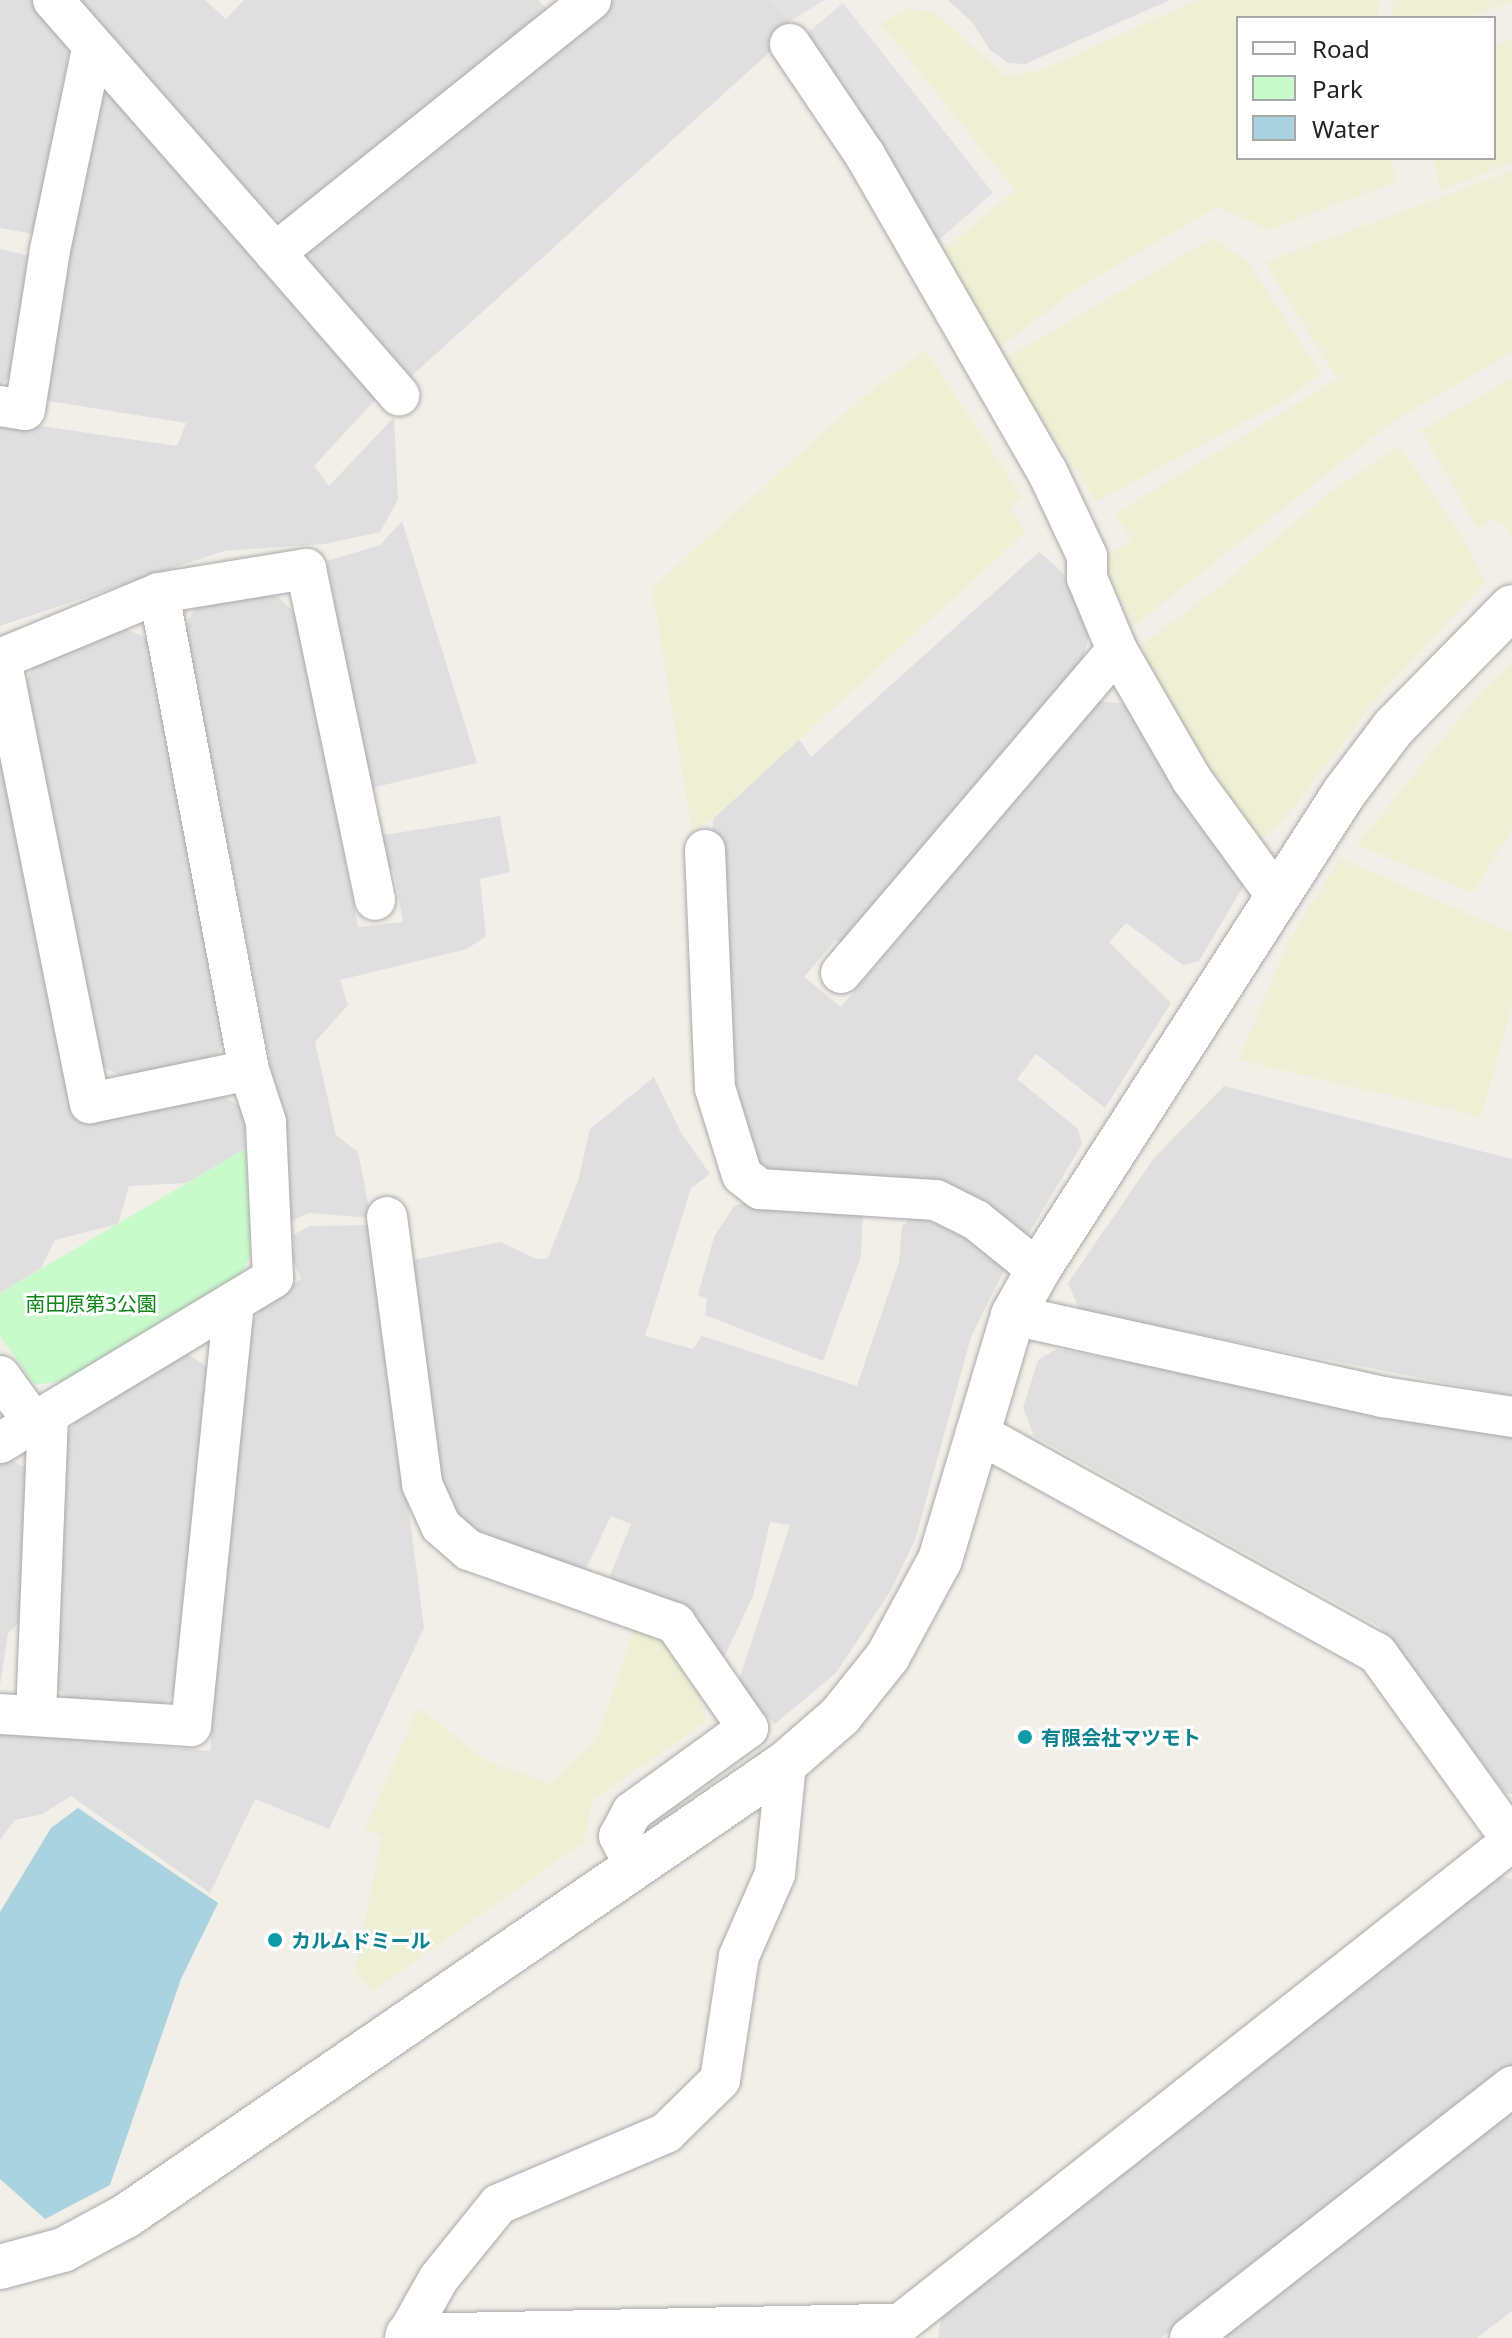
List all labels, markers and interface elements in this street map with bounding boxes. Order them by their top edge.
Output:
legend [1236,16,1496,160]
text: Road [1312,32,1370,65]
text: Park [1312,72,1363,105]
text: Water [1312,112,1379,145]
park label: 南田原第3公園 [25,1291,157,1315]
place label: 有限会社マツモト [1041,1725,1201,1749]
marker: 有限会社マツモト [1016,1728,1034,1746]
place label: カルムドミール [291,1928,431,1952]
marker: カルムドミール [266,1931,284,1949]

